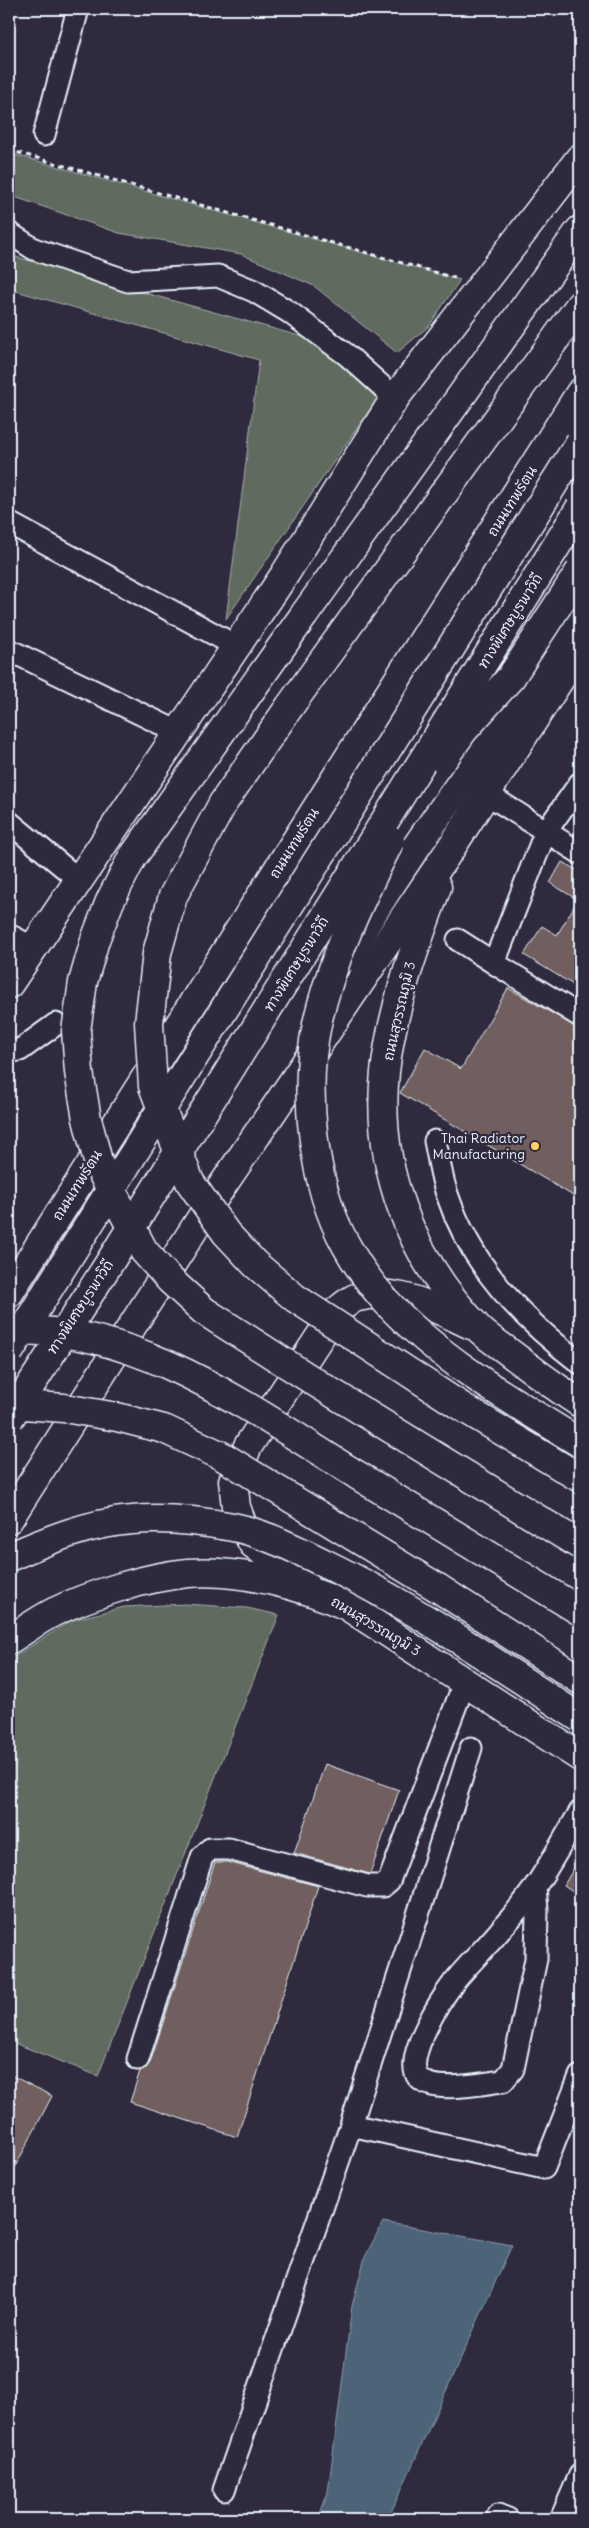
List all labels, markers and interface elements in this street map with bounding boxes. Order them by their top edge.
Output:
street label: ถนนเทพรัตน [483,462,541,540]
street label: ทางพิเศษบูรพาวิถี [474,570,547,672]
street label: ถนนเทพรัตน [265,804,323,882]
street label: ทางพิเศษบูรพาวิถี [260,913,333,1015]
street label: ถนนสุวรรณภูมิ 3 [379,960,420,1063]
place label: Thai Radiator Manufacturing [432,1129,525,1163]
marker: Thai Radiator Manufacturing [529,1140,541,1152]
street label: ถนนเทพรัตน [48,1146,106,1224]
street label: ทางพิเศษบูรพาวิถี [43,1256,118,1358]
street label: ถนนสุวรรณภูมิ 3 [327,1592,424,1661]

